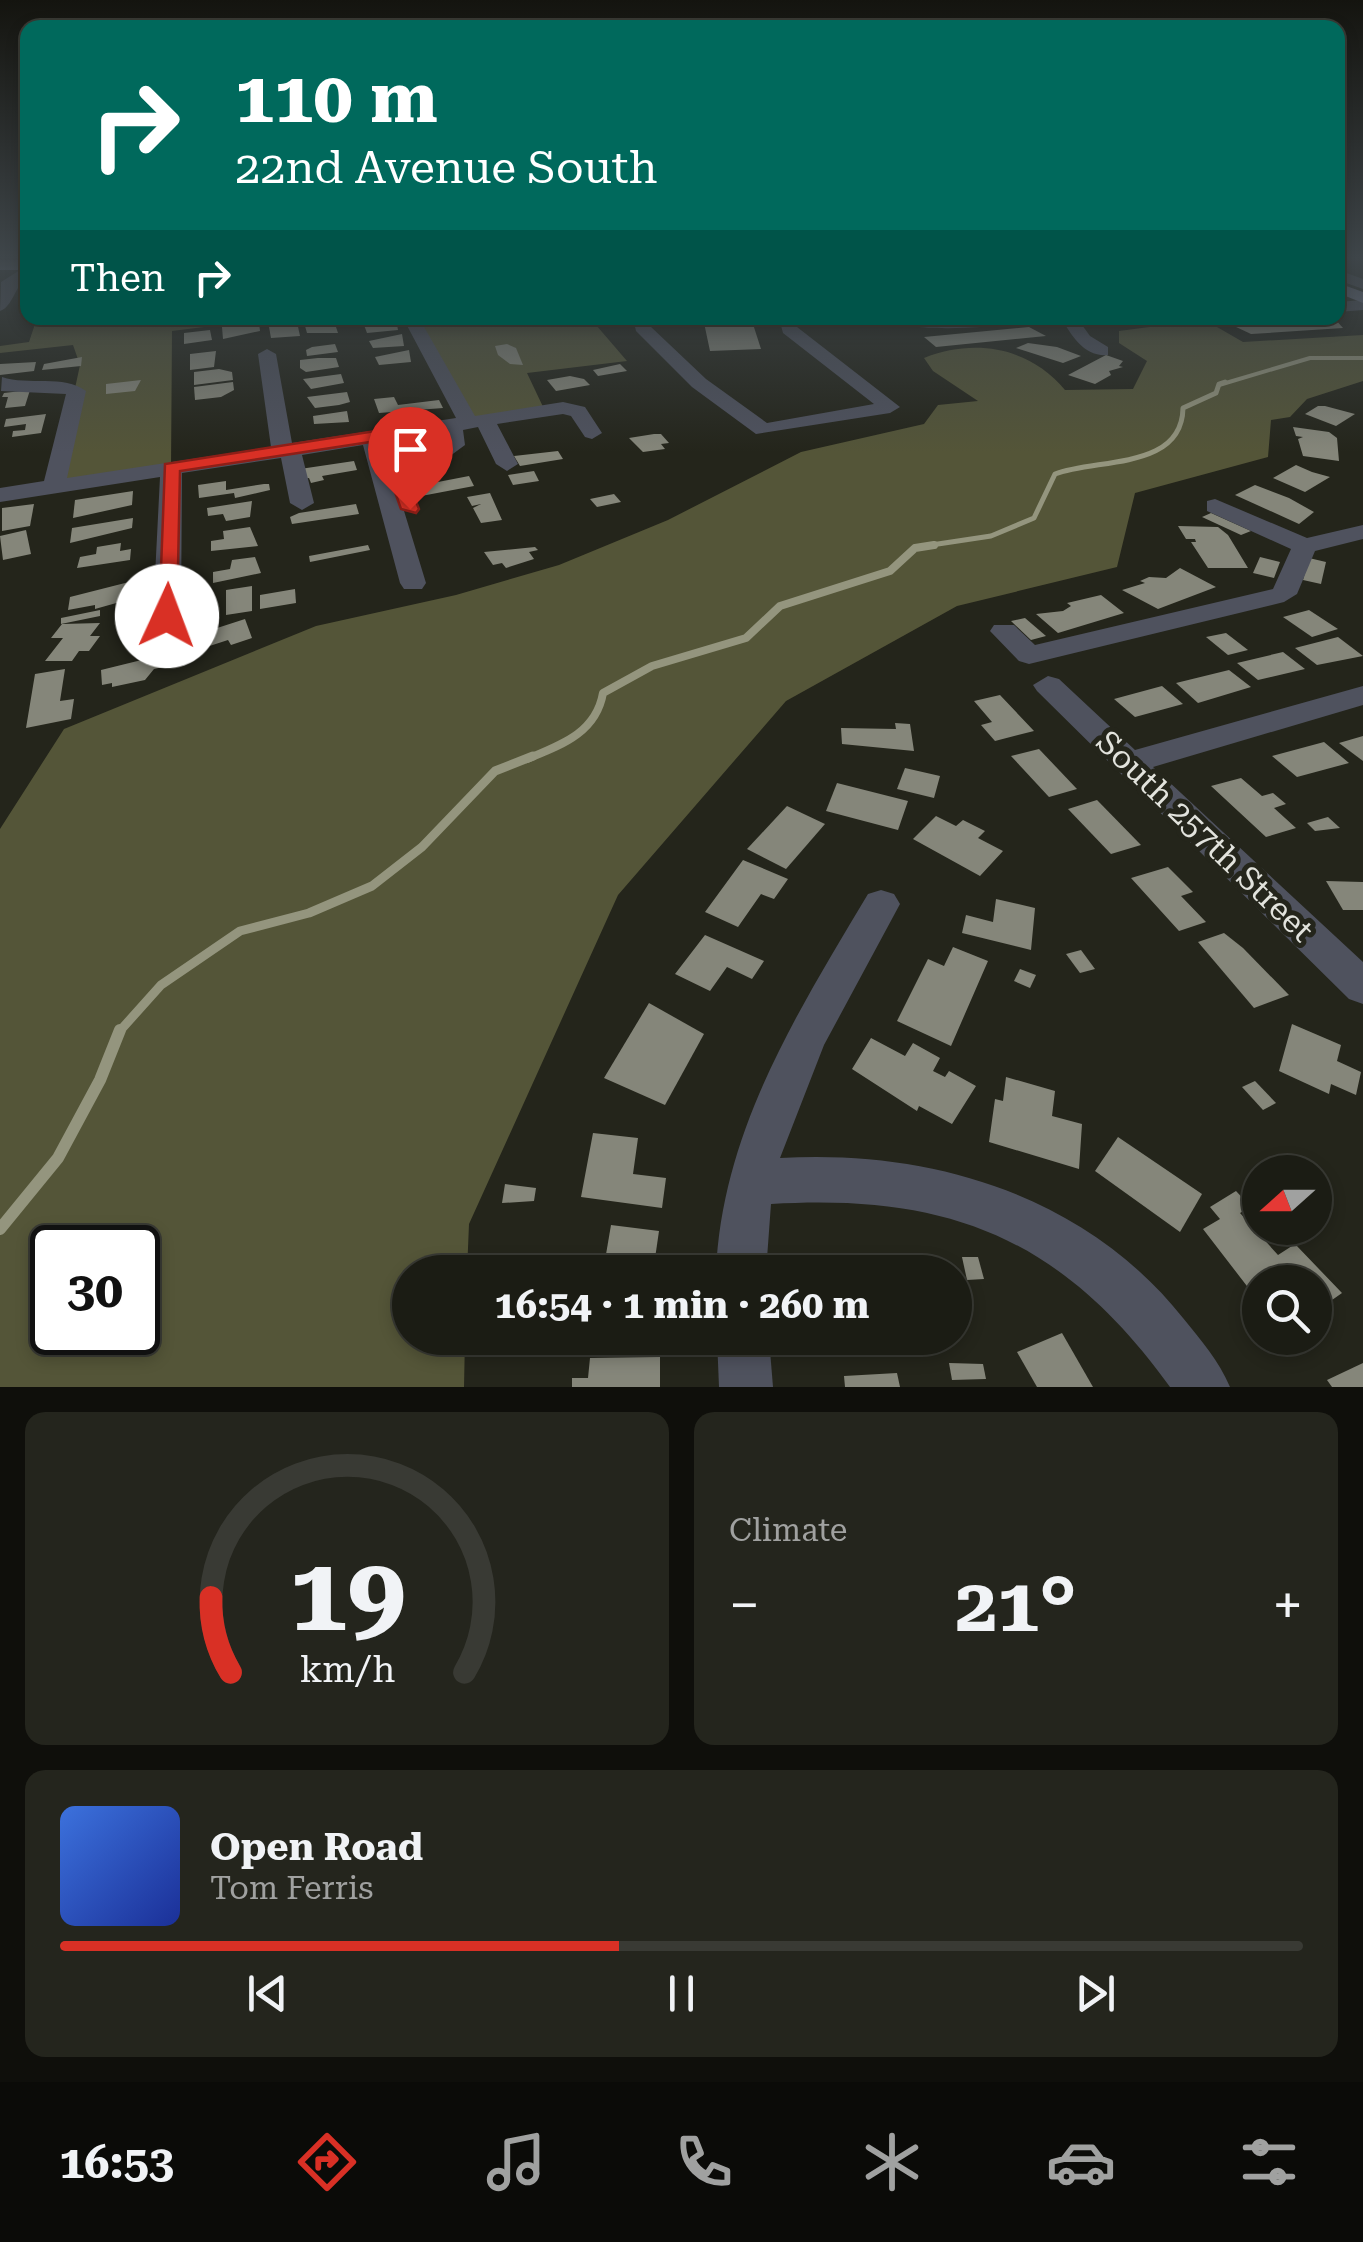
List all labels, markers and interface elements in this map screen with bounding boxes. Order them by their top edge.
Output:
text: 110 m [235,57,438,139]
icon: right [70,60,200,190]
text: 22nd Avenue South [235,141,658,194]
icon: right [185,250,240,305]
text: Then [70,256,165,300]
pin [368,407,453,510]
icon: arrive [383,422,438,477]
position arrow [115,564,219,668]
street label: South 257th Street [1089,723,1321,949]
north arrow [1242,1155,1332,1245]
map controls [1242,1155,1332,1355]
speed limit sign: 30 [30,1225,160,1355]
button: search [1242,1265,1332,1355]
text: 16:54 · 1 min · 260 m [495,1283,869,1327]
text: Climate [729,1511,847,1549]
text: 19 [289,1534,405,1655]
text: 21° [955,1561,1077,1649]
text: − [729,1573,760,1637]
text: + [1272,1573,1303,1637]
text: km/h [299,1649,395,1691]
text: Open Road [210,1825,423,1869]
text: Tom Ferris [210,1869,373,1907]
icon: previous [240,1966,295,2021]
icon: pause [654,1966,709,2021]
icon: next [1068,1966,1123,2021]
icon: directions [292,2127,362,2197]
icon: music [481,2127,551,2197]
icon: phone [669,2127,739,2197]
icon: climate [857,2127,927,2197]
icon: car [1046,2127,1116,2197]
icon: filters [1234,2127,1304,2197]
text: 16:53 [59,2136,174,2189]

